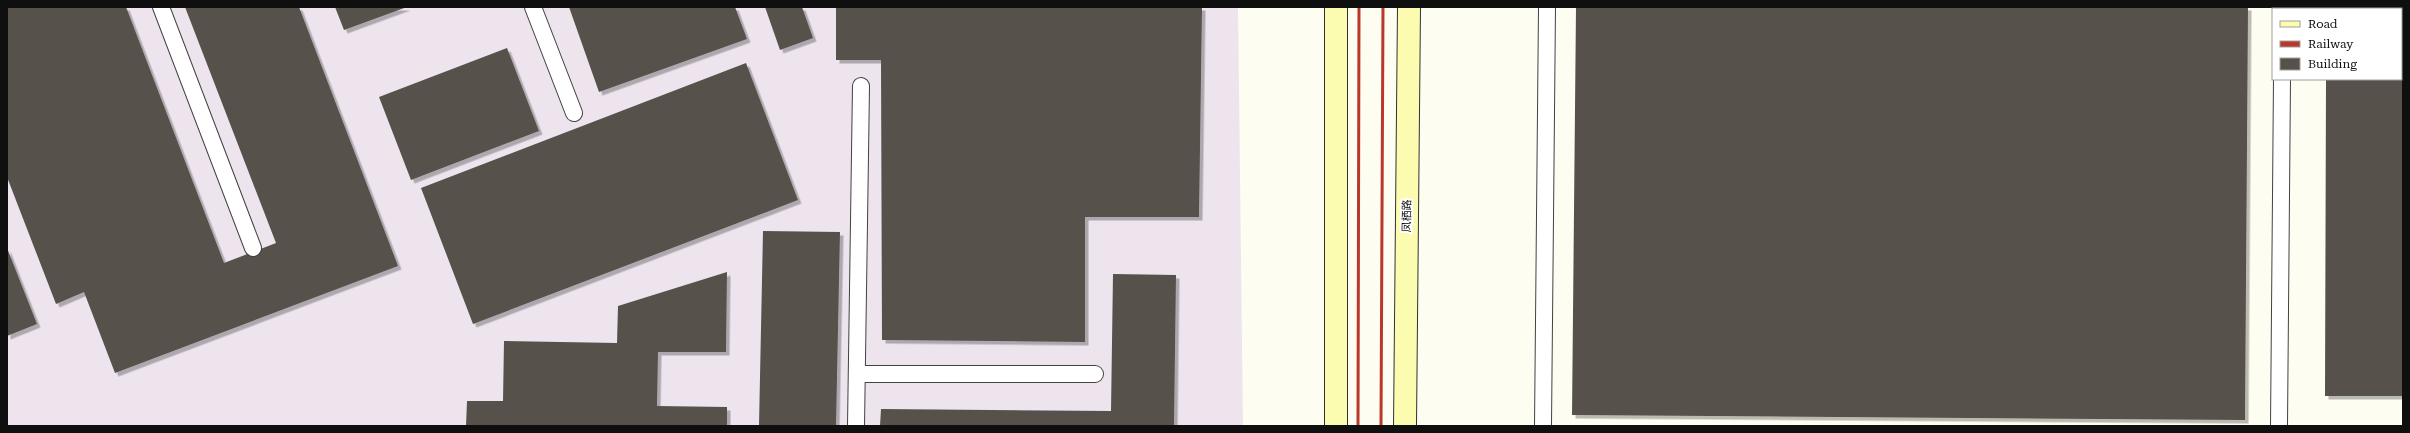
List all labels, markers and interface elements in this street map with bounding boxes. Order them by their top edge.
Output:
legend [2272,8,2402,80]
text: Road [2308,17,2338,31]
text: Railway [2308,37,2354,51]
text: Building [2308,57,2357,71]
street label: 凤栖路 [1400,199,1414,233]

